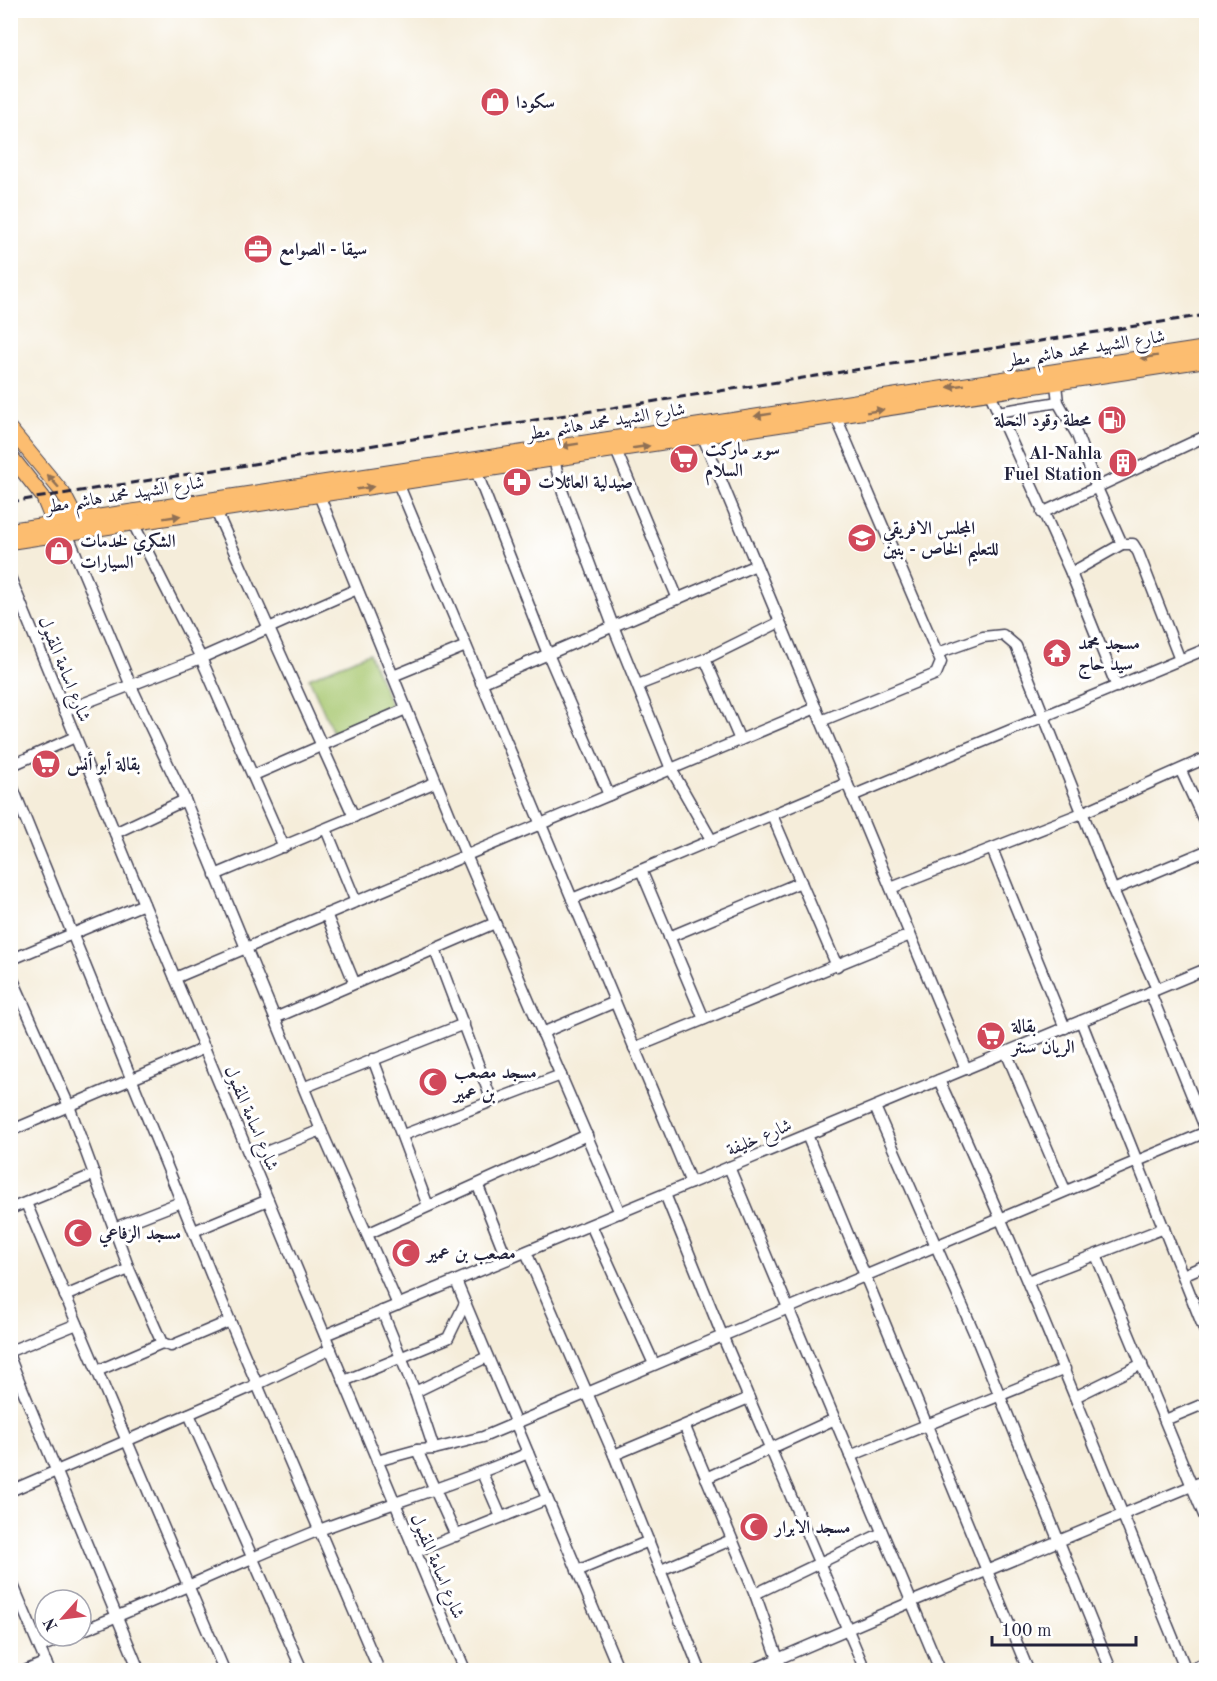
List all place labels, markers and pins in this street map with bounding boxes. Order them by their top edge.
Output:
shop icon: سكودا [479,86,511,118]
place label: سكودا [516,92,555,113]
office icon: سيقا - الصوامع [242,233,274,265]
place label: سيقا - الصوامع [279,241,367,266]
fuel station icon: محطة وقود النحلة [1096,404,1128,436]
place label: محطة وقود النحلة [994,412,1092,431]
place label: سوبر ماركت السلام [705,441,780,486]
supermarket icon: سوبر ماركت السلام [668,443,700,475]
place label: Al-Nahla Fuel Station [1003,445,1102,484]
building icon: Al-Nahla Fuel Station [1107,447,1139,479]
pharmacy icon: صيدلية العائلات [501,466,533,498]
place label: صيدلية العائلات [538,474,633,492]
place label: المجلس الافريقي للتعليم الخاص - بنين [882,519,999,567]
school or university icon: المجلس الافريقي للتعليم الخاص - بنين [846,522,878,554]
place label: الشكري لخدمات السيارات [80,532,176,573]
shop icon: الشكري لخدمات السيارات [43,535,75,567]
place label: مسجد محمد سيد حاج [1078,635,1140,680]
temple icon: مسجد محمد سيد حاج [1041,637,1073,669]
supermarket icon: بقالة أبو أنس [30,748,62,780]
place label: بقالة أبو أنس [67,751,141,776]
place label: بقالة الريان سنتر [1010,1018,1075,1058]
supermarket icon: بقالة الريان سنتر [975,1020,1007,1052]
place label: مسجد مصعب بن عمير [452,1064,537,1104]
mosque icon: مسجد مصعب بن عمير [417,1066,449,1098]
mosque icon: مسجد الرفاعي [62,1217,94,1249]
place label: مسجد الرفاعي [98,1225,181,1248]
mosque icon: مصعب بن عمير [390,1237,422,1269]
place label: مصعب بن عمير [425,1245,516,1265]
mosque icon: مسجد الابرار [738,1511,770,1543]
place label: مسجد الابرار [773,1518,851,1538]

